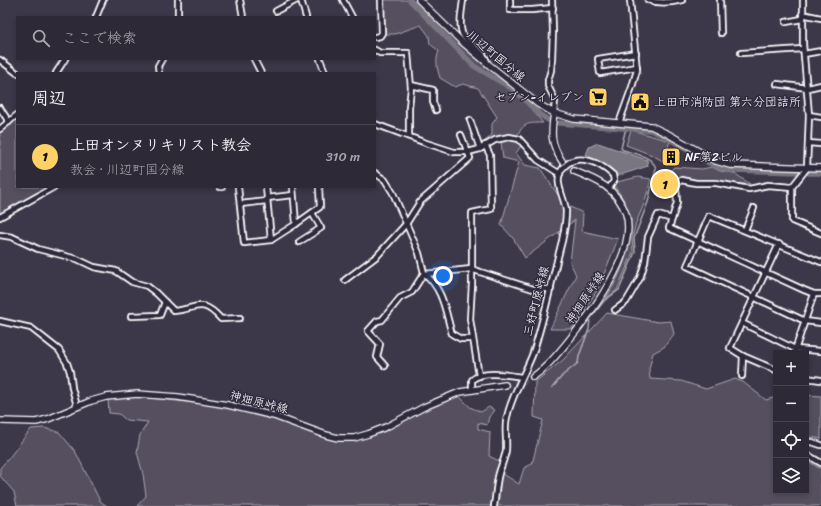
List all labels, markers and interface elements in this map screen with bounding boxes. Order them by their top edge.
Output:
search box [16,16,376,60]
street label: 川辺町国分線 [461,24,531,88]
text: ここで検索 [62,25,137,51]
icon: search [30,27,52,49]
text: 周辺 [32,83,66,113]
place label: セブン-イレブン [494,86,584,108]
supermarket icon: セブン-イレブン [587,86,609,108]
public building icon: 上田市消防団 第六分団詰所 [629,91,651,113]
place label: 上田市消防団 第六分団詰所 [654,91,801,113]
text: 上田オンヌリキリスト教会 [70,132,251,158]
text: 1 [42,145,48,168]
text: 310 m [326,145,360,168]
building icon: NF第2ビル [660,146,682,168]
place label: NF第2ビル [685,146,743,168]
text: 教会 · 川辺町国分線 [70,158,184,181]
pin: 1 [652,169,678,199]
street label: 三好町原峠線 [517,263,555,339]
your location [433,266,453,286]
street label: 神畑原峠線 [559,267,611,329]
map controls [773,350,809,494]
button: + [773,350,809,386]
street label: 神畑原峠線 [227,384,291,420]
button: − [773,386,809,422]
button: locate [773,422,809,458]
button: layers [773,458,809,494]

